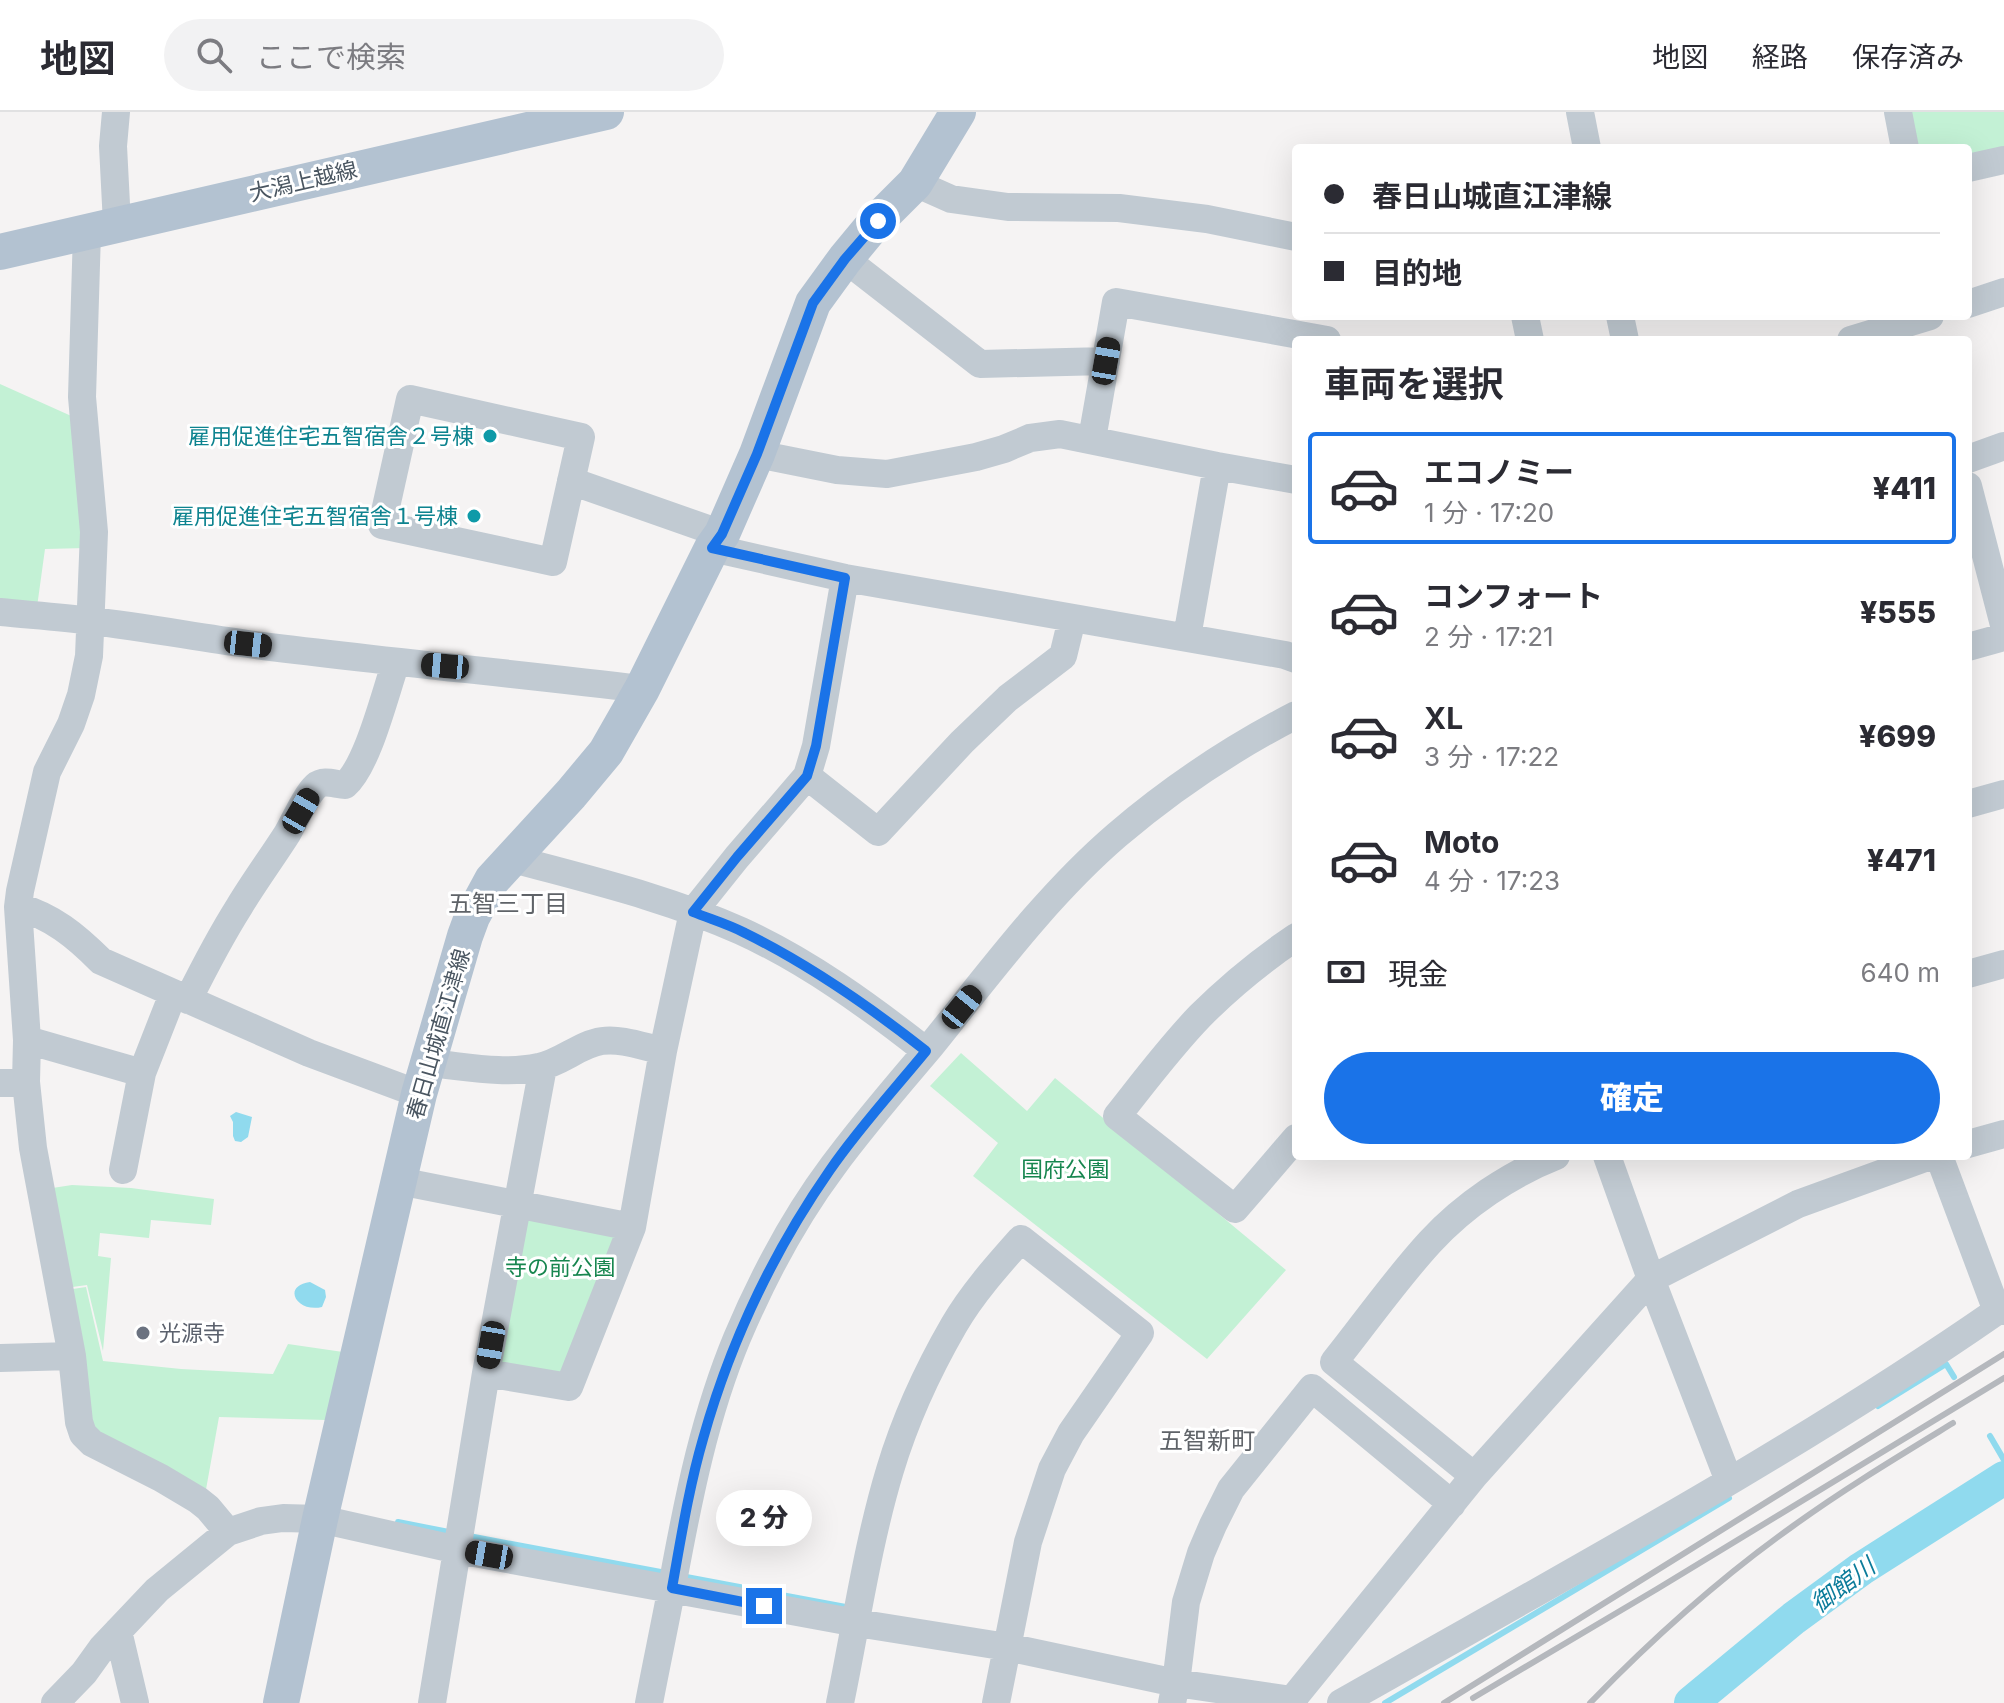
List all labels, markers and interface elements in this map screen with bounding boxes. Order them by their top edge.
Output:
search box [164,19,724,91]
icon: search [192,33,236,77]
text: 地図 [40,35,116,81]
text: ここで検索 [256,39,406,75]
text: 地図 [1652,40,1708,74]
text: 経路 [1752,40,1808,74]
text: 保存済み [1852,40,1964,74]
street label: 大潟上越線 [246,156,360,206]
text: 春日山城直江津線 [1372,178,1612,214]
route start [860,203,896,239]
text: 目的地 [1372,255,1462,291]
car [1090,335,1122,387]
text: 車両を選択 [1324,362,1504,406]
place label: 雇用促進住宅五智宿舎２号棟 [188,423,474,449]
marker: 雇用促進住宅五智宿舎２号棟 [481,427,499,445]
icon: car [1328,452,1400,524]
text: エコノミー [1424,454,1574,490]
text: ¥411 [1873,470,1936,506]
text: 1 分 · 17:20 [1424,497,1554,528]
place label: 雇用促進住宅五智宿舎１号棟 [172,503,458,529]
marker: 雇用促進住宅五智宿舎１号棟 [465,507,483,525]
icon: car [1328,576,1400,648]
text: コンフォート [1424,578,1603,614]
text: ¥555 [1860,594,1936,630]
text: 2 分 · 17:21 [1424,621,1554,652]
car [223,630,273,658]
car [420,652,470,680]
icon: car [1328,700,1400,772]
text: XL [1424,700,1463,736]
text: ¥699 [1859,718,1936,754]
text: 3 分 · 17:22 [1424,741,1559,772]
car [279,784,323,838]
icon: car [1328,824,1400,896]
text: Moto [1424,824,1499,860]
text: ¥471 [1867,842,1936,878]
text: 4 分 · 17:23 [1424,865,1560,896]
district label: 五智三丁目 [448,889,568,918]
street label: 春日山城直江津線 [401,946,475,1122]
icon: cash [1324,950,1368,994]
text: 現金 [1388,956,1448,992]
text: 640 m [1861,957,1940,988]
car [938,981,986,1033]
button: 確定 [1324,1052,1940,1144]
park label: 国府公園 [1021,1156,1109,1182]
park label: 寺の前公園 [505,1254,615,1280]
car [475,1319,507,1371]
place label: 光源寺 [159,1320,225,1346]
marker: 光源寺 [134,1324,152,1342]
district label: 五智新町 [1159,1426,1255,1455]
callout: 2 分 [716,1490,812,1546]
text: 2 分 [740,1502,788,1533]
car [463,1539,515,1571]
water label: 御館川 [1806,1550,1883,1618]
route end [746,1588,782,1624]

